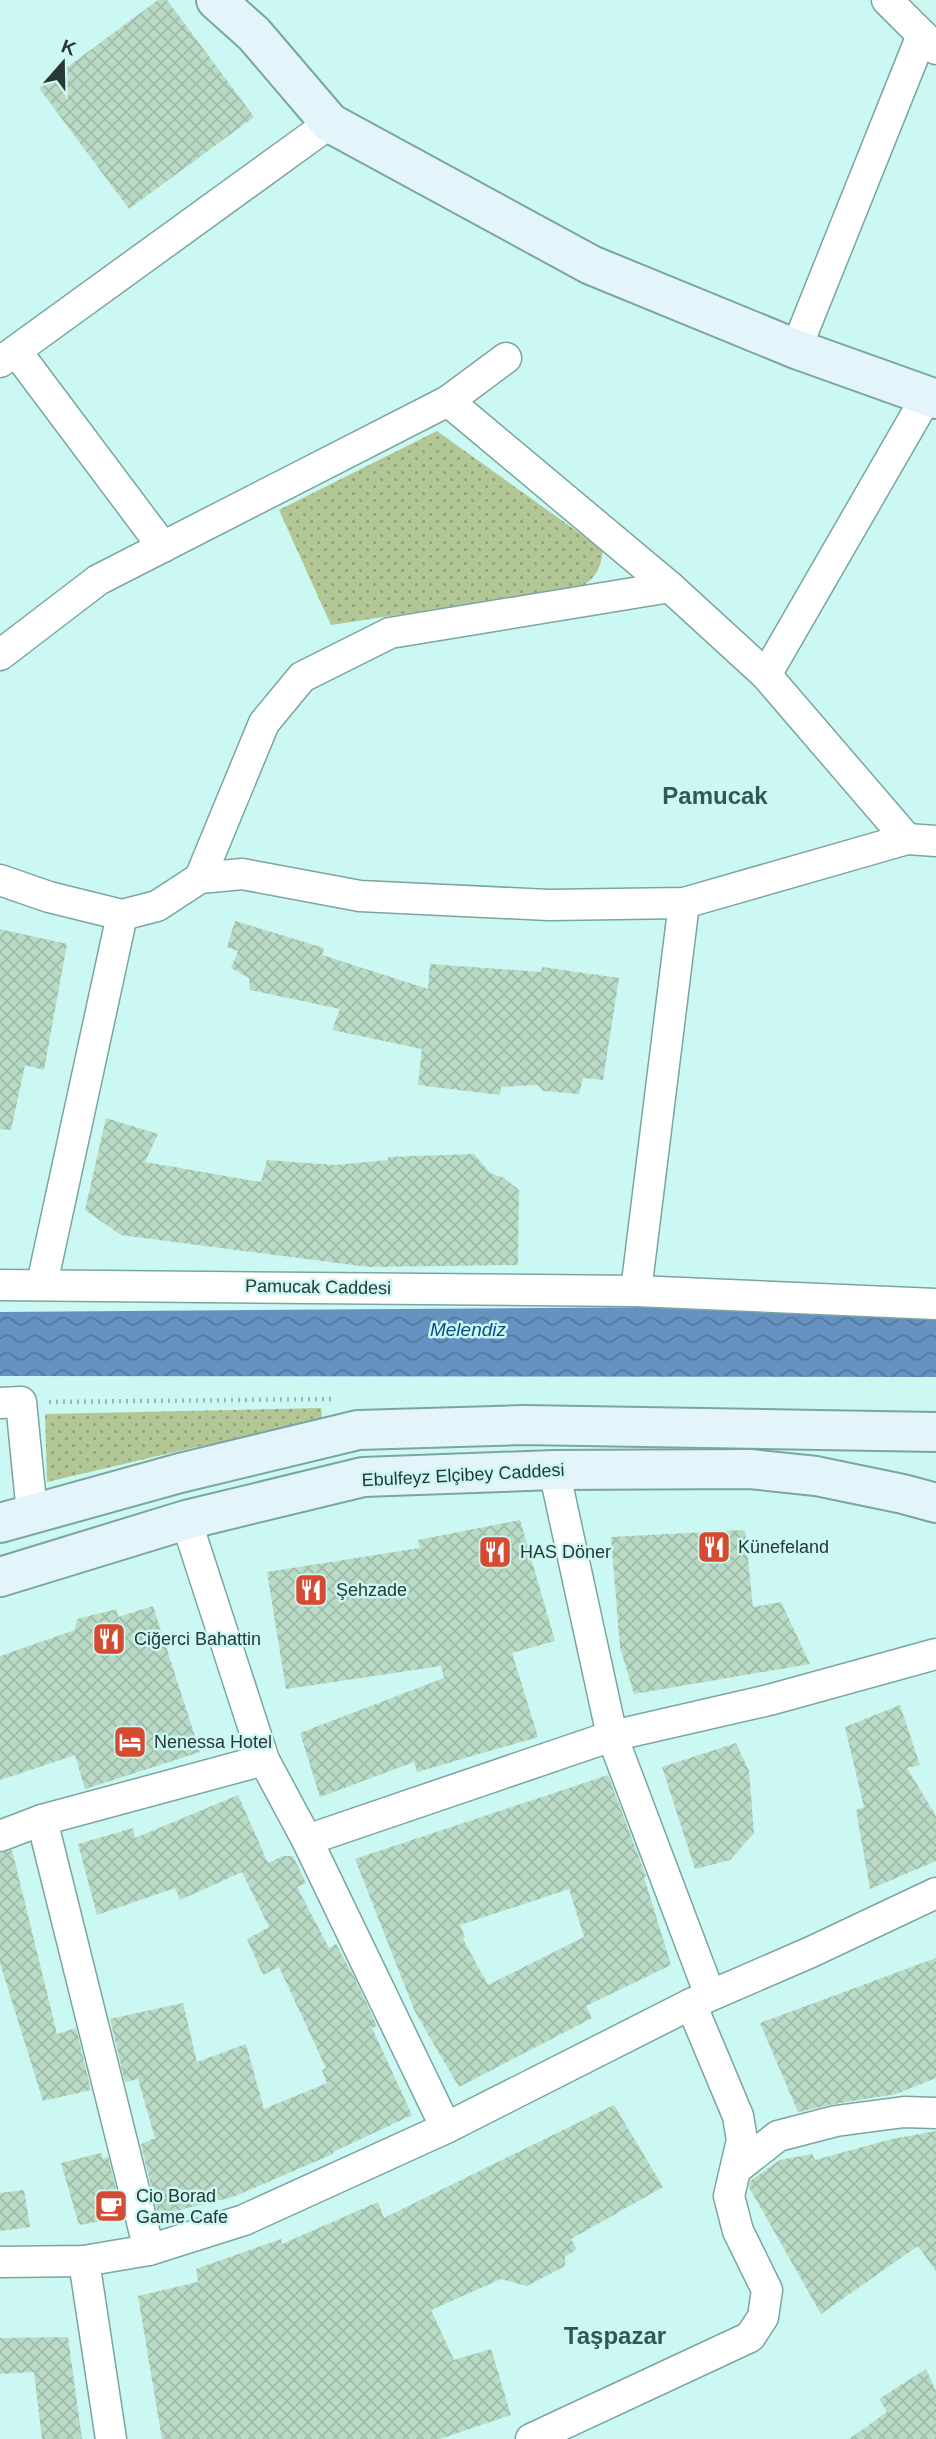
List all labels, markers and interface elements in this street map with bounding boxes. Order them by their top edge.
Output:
north arrow [28,28,98,98]
text: K [59,35,79,60]
district label: Pamucak [662,782,768,809]
street label: Pamucak Caddesi [245,1276,391,1298]
water label: Melendiz [430,1319,507,1340]
street label: Ebulfeyz Elçibey Caddesi [361,1460,565,1490]
restaurant icon: Künefeland [695,1528,733,1566]
restaurant icon: HAS Döner [476,1533,514,1571]
place label: Künefeland [738,1537,829,1557]
place label: HAS Döner [520,1542,611,1562]
restaurant icon: Şehzade [292,1571,330,1609]
place label: Şehzade [336,1580,407,1600]
restaurant icon: Ciğerci Bahattin [90,1620,128,1658]
place label: Ciğerci Bahattin [134,1629,261,1649]
hotel icon: Nenessa Hotel [111,1723,149,1761]
place label: Nenessa Hotel [154,1732,272,1752]
place label: Cio Borad Game Cafe [136,2186,228,2227]
cafe icon: Cio Borad Game Cafe [92,2187,130,2225]
district label: Taşpazar [564,2322,666,2349]

